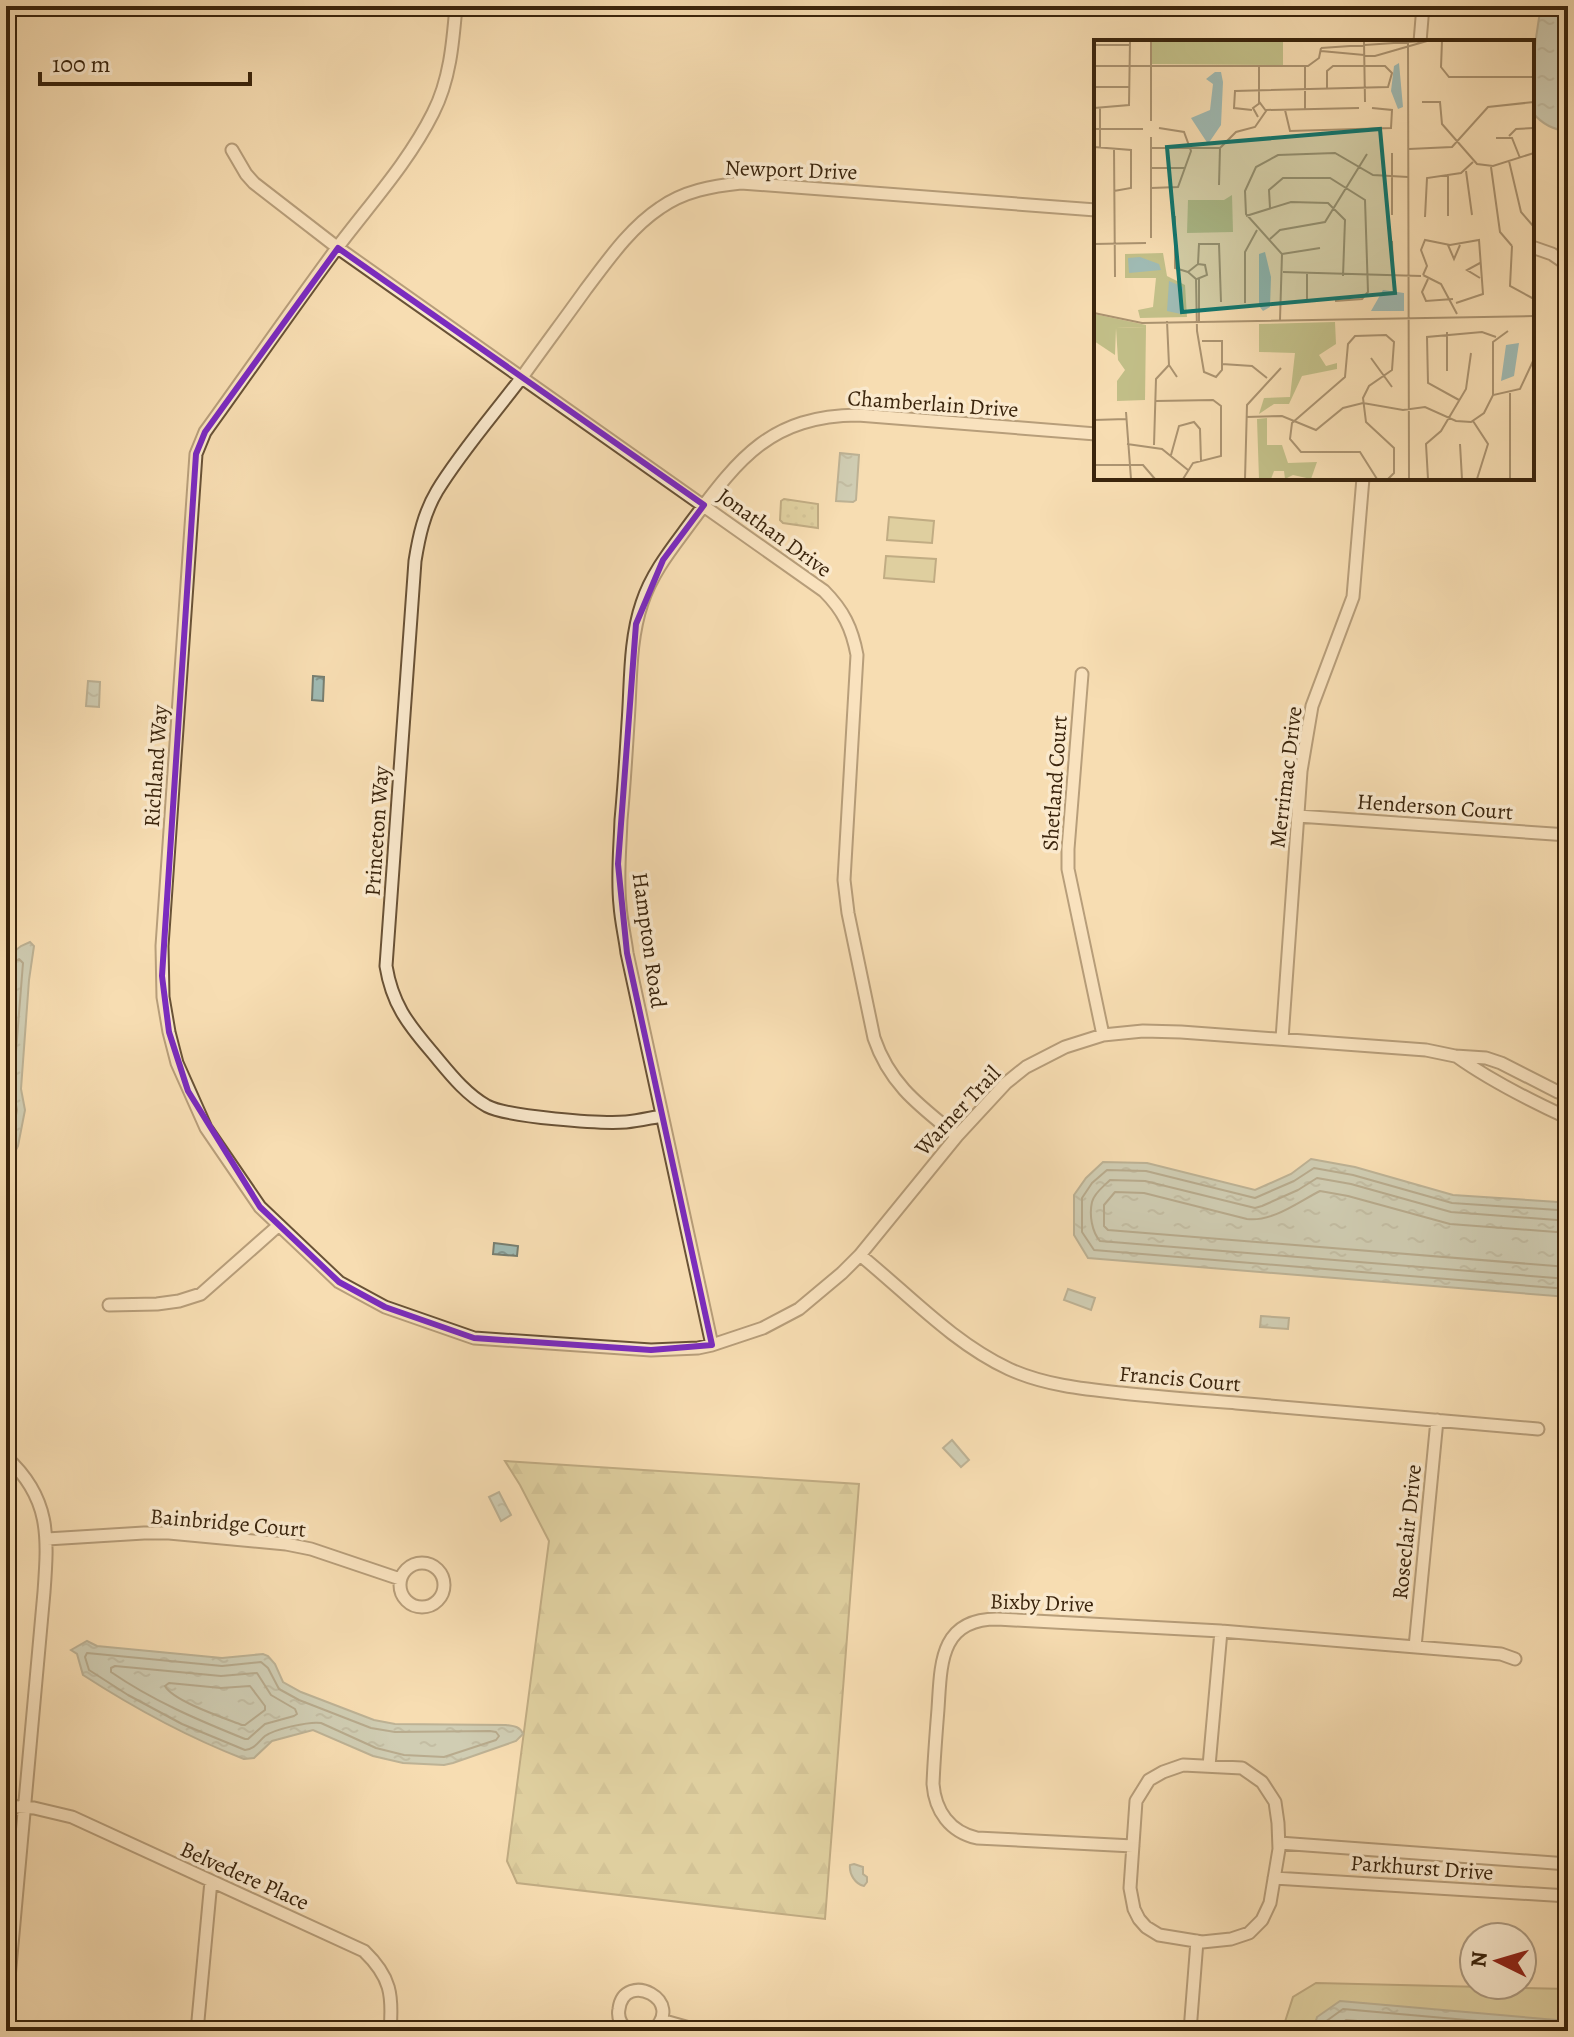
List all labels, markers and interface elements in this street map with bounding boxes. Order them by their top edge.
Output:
scale bar [40,36,250,86]
inset map [1094,40,1534,480]
text: 100 m [52,48,111,80]
street label: Newport Drive [724,153,858,187]
street label: Chamberlain Drive [847,383,1019,425]
street label: Jonathan Drive [711,481,838,585]
street label: Richland Way [137,704,175,828]
street label: Merrimac Drive [1262,704,1310,850]
street label: Shetland Court [1035,714,1075,852]
street label: Princeton Way [357,765,397,897]
street label: Henderson Court [1356,787,1514,827]
street label: Hampton Road [625,870,673,1010]
street label: Warner Trail [907,1059,1007,1163]
street label: Francis Court [1118,1359,1242,1399]
street label: Roseclair Drive [1385,1463,1429,1601]
street label: Bainbridge Court [149,1501,307,1545]
street label: Bixby Drive [989,1586,1094,1620]
street label: Belvedere Place [175,1834,314,1918]
street label: Parkhurst Drive [1349,1848,1494,1888]
north arrow [1458,1921,1538,2001]
text: N [1463,1950,1495,1969]

